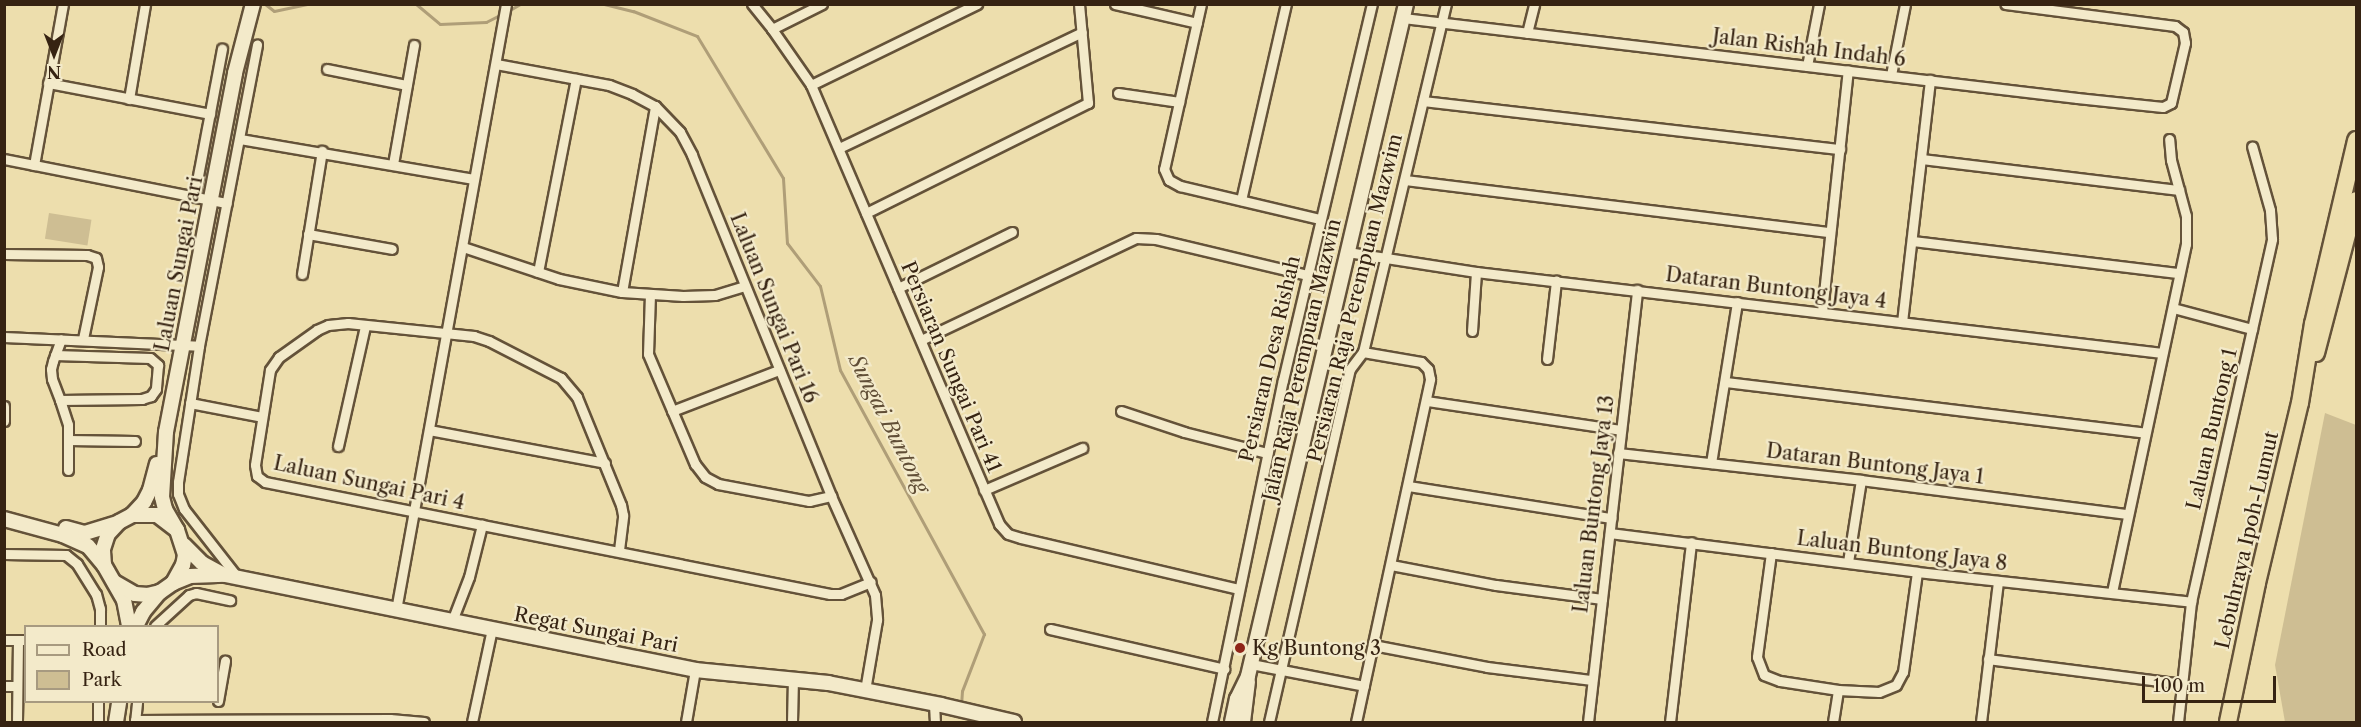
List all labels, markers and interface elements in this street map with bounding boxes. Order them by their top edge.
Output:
north arrow [24,24,84,84]
street label: Jalan Rishah Indah 6 [1711,24,1907,72]
text: N [47,62,61,82]
street label: Persiaran Raja Perempuan Mazwim [1302,131,1408,465]
street label: Laluan Sungai Pari [150,175,208,353]
street label: Laluan Sungai Pari 16 [725,209,823,407]
street label: Jalan Raja Perempuan Mazwin [1258,216,1346,504]
street label: Persiaran Desa Rishah [1235,253,1305,465]
street label: Persiaran Sungai Pari 41 [896,258,1006,476]
street label: Dataran Buntong Jaya 4 [1664,263,1888,313]
street label: Laluan Buntong 1 [2182,346,2242,512]
water label: Sungai Buntong [843,350,935,498]
street label: Laluan Buntong Jaya 13 [1569,394,1619,614]
street label: Lebuhraya Ipoh-Lumut [2210,429,2284,651]
street label: Dataran Buntong Jaya 1 [1765,439,1985,489]
street label: Laluan Sungai Pari 4 [271,451,467,515]
street label: Laluan Buntong Jaya 8 [1795,526,2009,576]
street label: Regat Sungai Pari [512,602,680,658]
legend [24,625,219,703]
place label: Kg Buntong 3 [1252,636,1381,660]
text: Road [82,639,127,661]
marker: Kg Buntong 3 [1233,641,1247,655]
scale bar [2145,664,2278,702]
text: Park [82,669,121,691]
text: 100 m [2153,675,2205,697]

